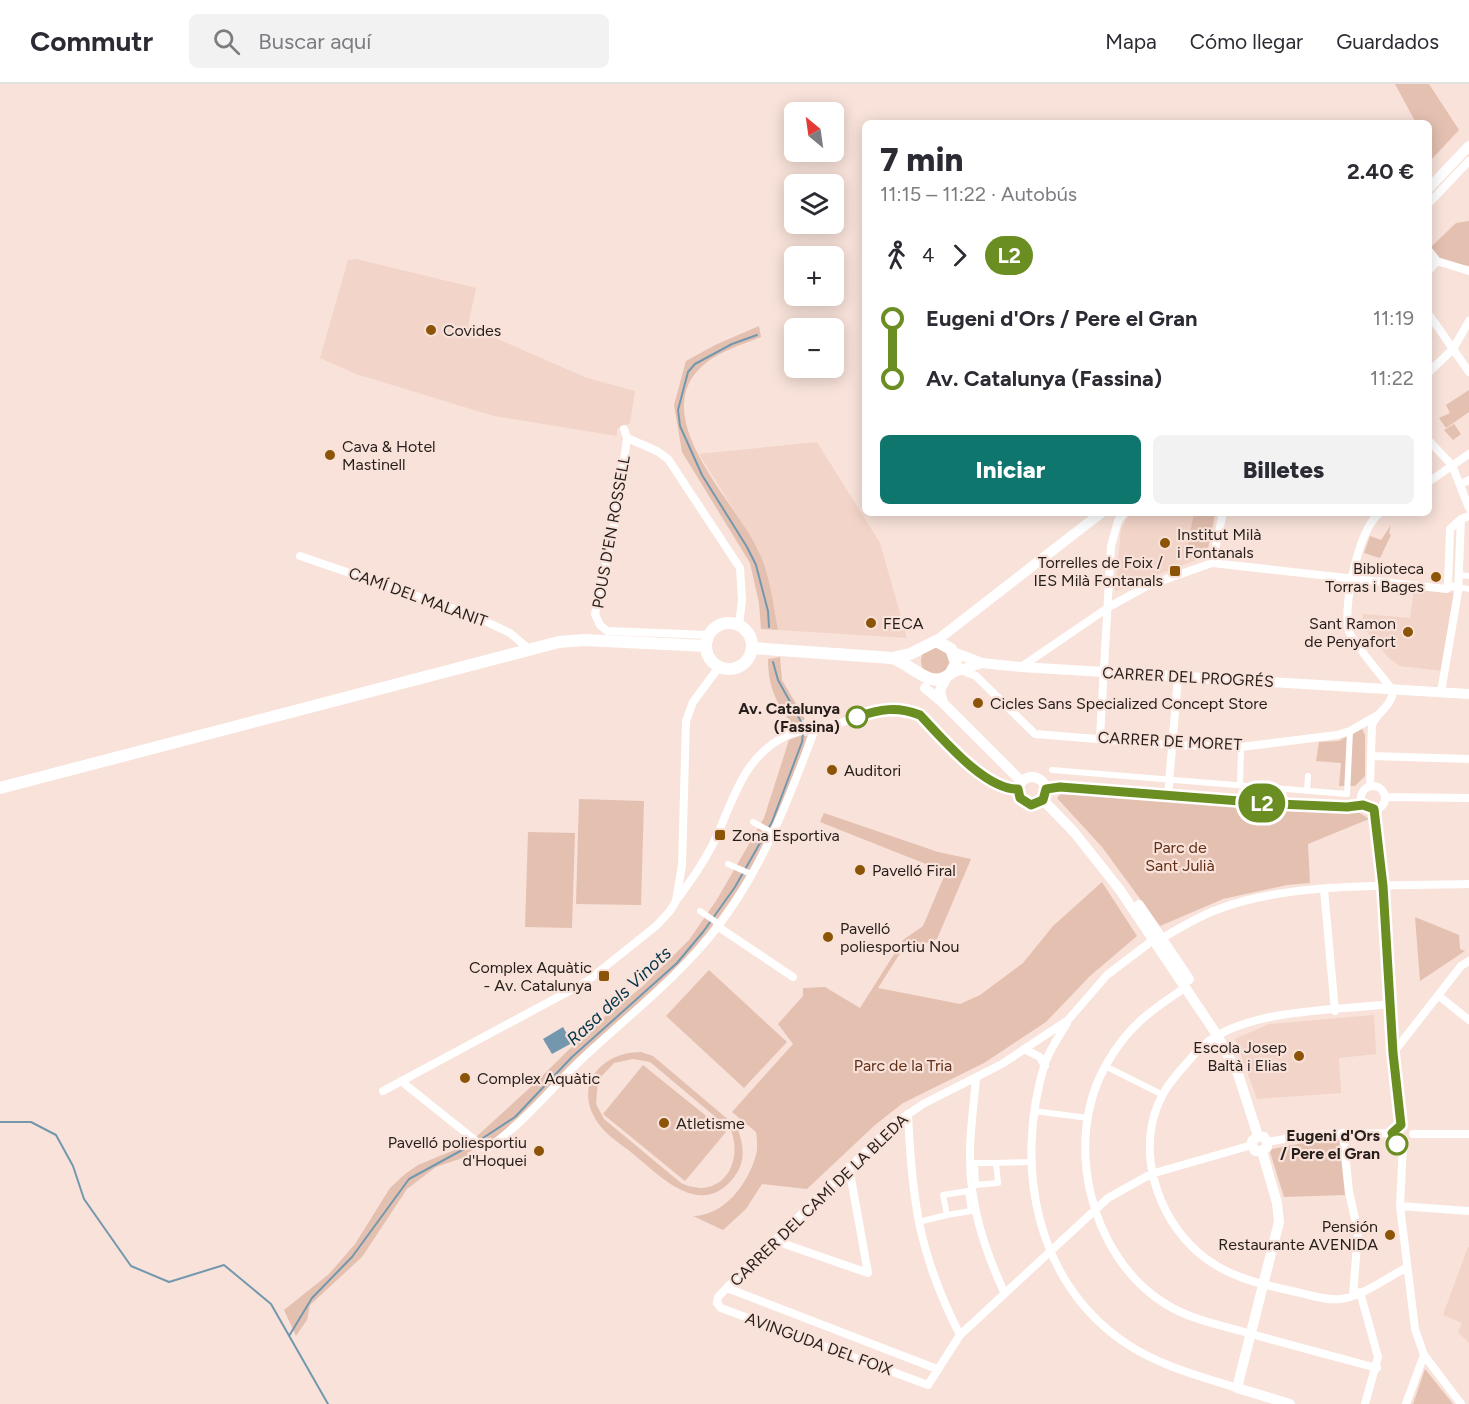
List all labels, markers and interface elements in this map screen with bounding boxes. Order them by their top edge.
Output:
search box [189,14,609,68]
text: Commutr [30,24,153,58]
icon: search [210,25,243,58]
text: Buscar aquí [258,28,371,55]
text: Mapa [1105,29,1157,54]
text: Cómo llegar [1190,29,1303,54]
text: Guardados [1336,29,1439,54]
north arrow [784,102,844,162]
map controls [784,102,844,378]
text: 7 min [880,140,963,179]
text: 2.40 € [1347,158,1414,185]
button: layers [784,174,844,234]
text: 11:15 – 11:22 · Autobús [880,182,1077,206]
icon: walk [880,239,913,272]
icon: forward [943,239,976,272]
text: 4 [922,243,934,267]
text: L2 [997,243,1021,268]
button: + [784,246,844,306]
text: Eugeni d'Ors / Pere el Gran [926,305,1197,332]
text: 11:19 [1373,306,1414,330]
button: − [784,318,844,378]
place label: Covides [443,321,501,340]
marker: Covides [424,323,438,337]
text: Av. Catalunya (Fassina) [926,365,1162,392]
text: 11:22 [1370,366,1414,390]
button: Iniciar [880,435,1141,504]
button: Billetes [1153,435,1414,504]
place label: Cava & Hotel Mastinell [342,437,436,474]
marker: Cava & Hotel Mastinell [323,448,337,462]
street label: POUS D'EN ROSSELL [588,453,634,610]
place label: Institut Milà i Fontanals [1177,525,1261,562]
marker: Institut Milà i Fontanals [1158,536,1172,550]
place label: Torrelles de Foix / IES Milà Fontanals [1034,553,1163,590]
place label: Biblioteca Torras i Bages [1325,559,1424,596]
street label: CAMÍ DEL MALANIT [346,563,490,631]
marker: Torrelles de Foix / IES Milà Fontanals [1168,564,1182,578]
marker: Biblioteca Torras i Bages [1429,570,1443,584]
place label: FECA [883,614,924,633]
place label: Sant Ramon de Penyafort [1304,614,1396,651]
marker: FECA [864,616,878,630]
marker: Sant Ramon de Penyafort [1401,625,1415,639]
street label: CARRER DEL PROGRÉS [1102,663,1274,691]
place label: Cicles Sans Specialized Concept Store [990,694,1268,713]
marker: Cicles Sans Specialized Concept Store [971,696,985,710]
place label: Av. Catalunya (Fassina) [738,699,840,736]
marker: Av. Catalunya (Fassina) [846,706,868,728]
street label: CARRER DE MORET [1097,728,1243,754]
place label: Auditori [844,761,901,780]
marker: Auditori [825,763,839,777]
line badge: L2 [1235,784,1289,822]
text: L2 [1250,791,1274,816]
place label: Zona Esportiva [732,826,840,845]
marker: Zona Esportiva [713,828,727,842]
park label: Parc de Sant Julià [1145,838,1215,875]
place label: Pavelló Firal [872,861,956,880]
marker: Pavelló Firal [853,863,867,877]
place label: Pavelló poliesportiu Nou [840,919,960,956]
marker: Pavelló poliesportiu Nou [821,930,835,944]
water label: Rasa dels Vinots [562,941,676,1050]
place label: Complex Aquàtic - Av. Catalunya [469,958,592,995]
marker: Complex Aquàtic - Av. Catalunya [597,969,611,983]
place label: Escola Josep Baltà i Elias [1193,1038,1287,1075]
marker: Escola Josep Baltà i Elias [1292,1049,1306,1063]
park label: Parc de la Tria [854,1056,952,1075]
place label: Complex Aquàtic [477,1069,600,1088]
marker: Complex Aquàtic [458,1071,472,1085]
street label: CARRER DEL CAMÍ DE LA BLEDA [726,1110,912,1290]
place label: Atletisme [676,1114,745,1133]
marker: Atletisme [657,1116,671,1130]
place label: Eugeni d'Ors / Pere el Gran [1280,1126,1381,1163]
place label: Pavelló poliesportiu d'Hoquei [388,1133,527,1170]
marker: Eugeni d'Ors / Pere el Gran [1386,1133,1408,1155]
marker: Pavelló poliesportiu d'Hoquei [532,1144,546,1158]
place label: Pensión Restaurante AVENIDA [1218,1217,1378,1254]
marker: Pensión Restaurante AVENIDA [1383,1228,1397,1242]
street label: AVINGUDA DEL FOIX [743,1309,895,1380]

